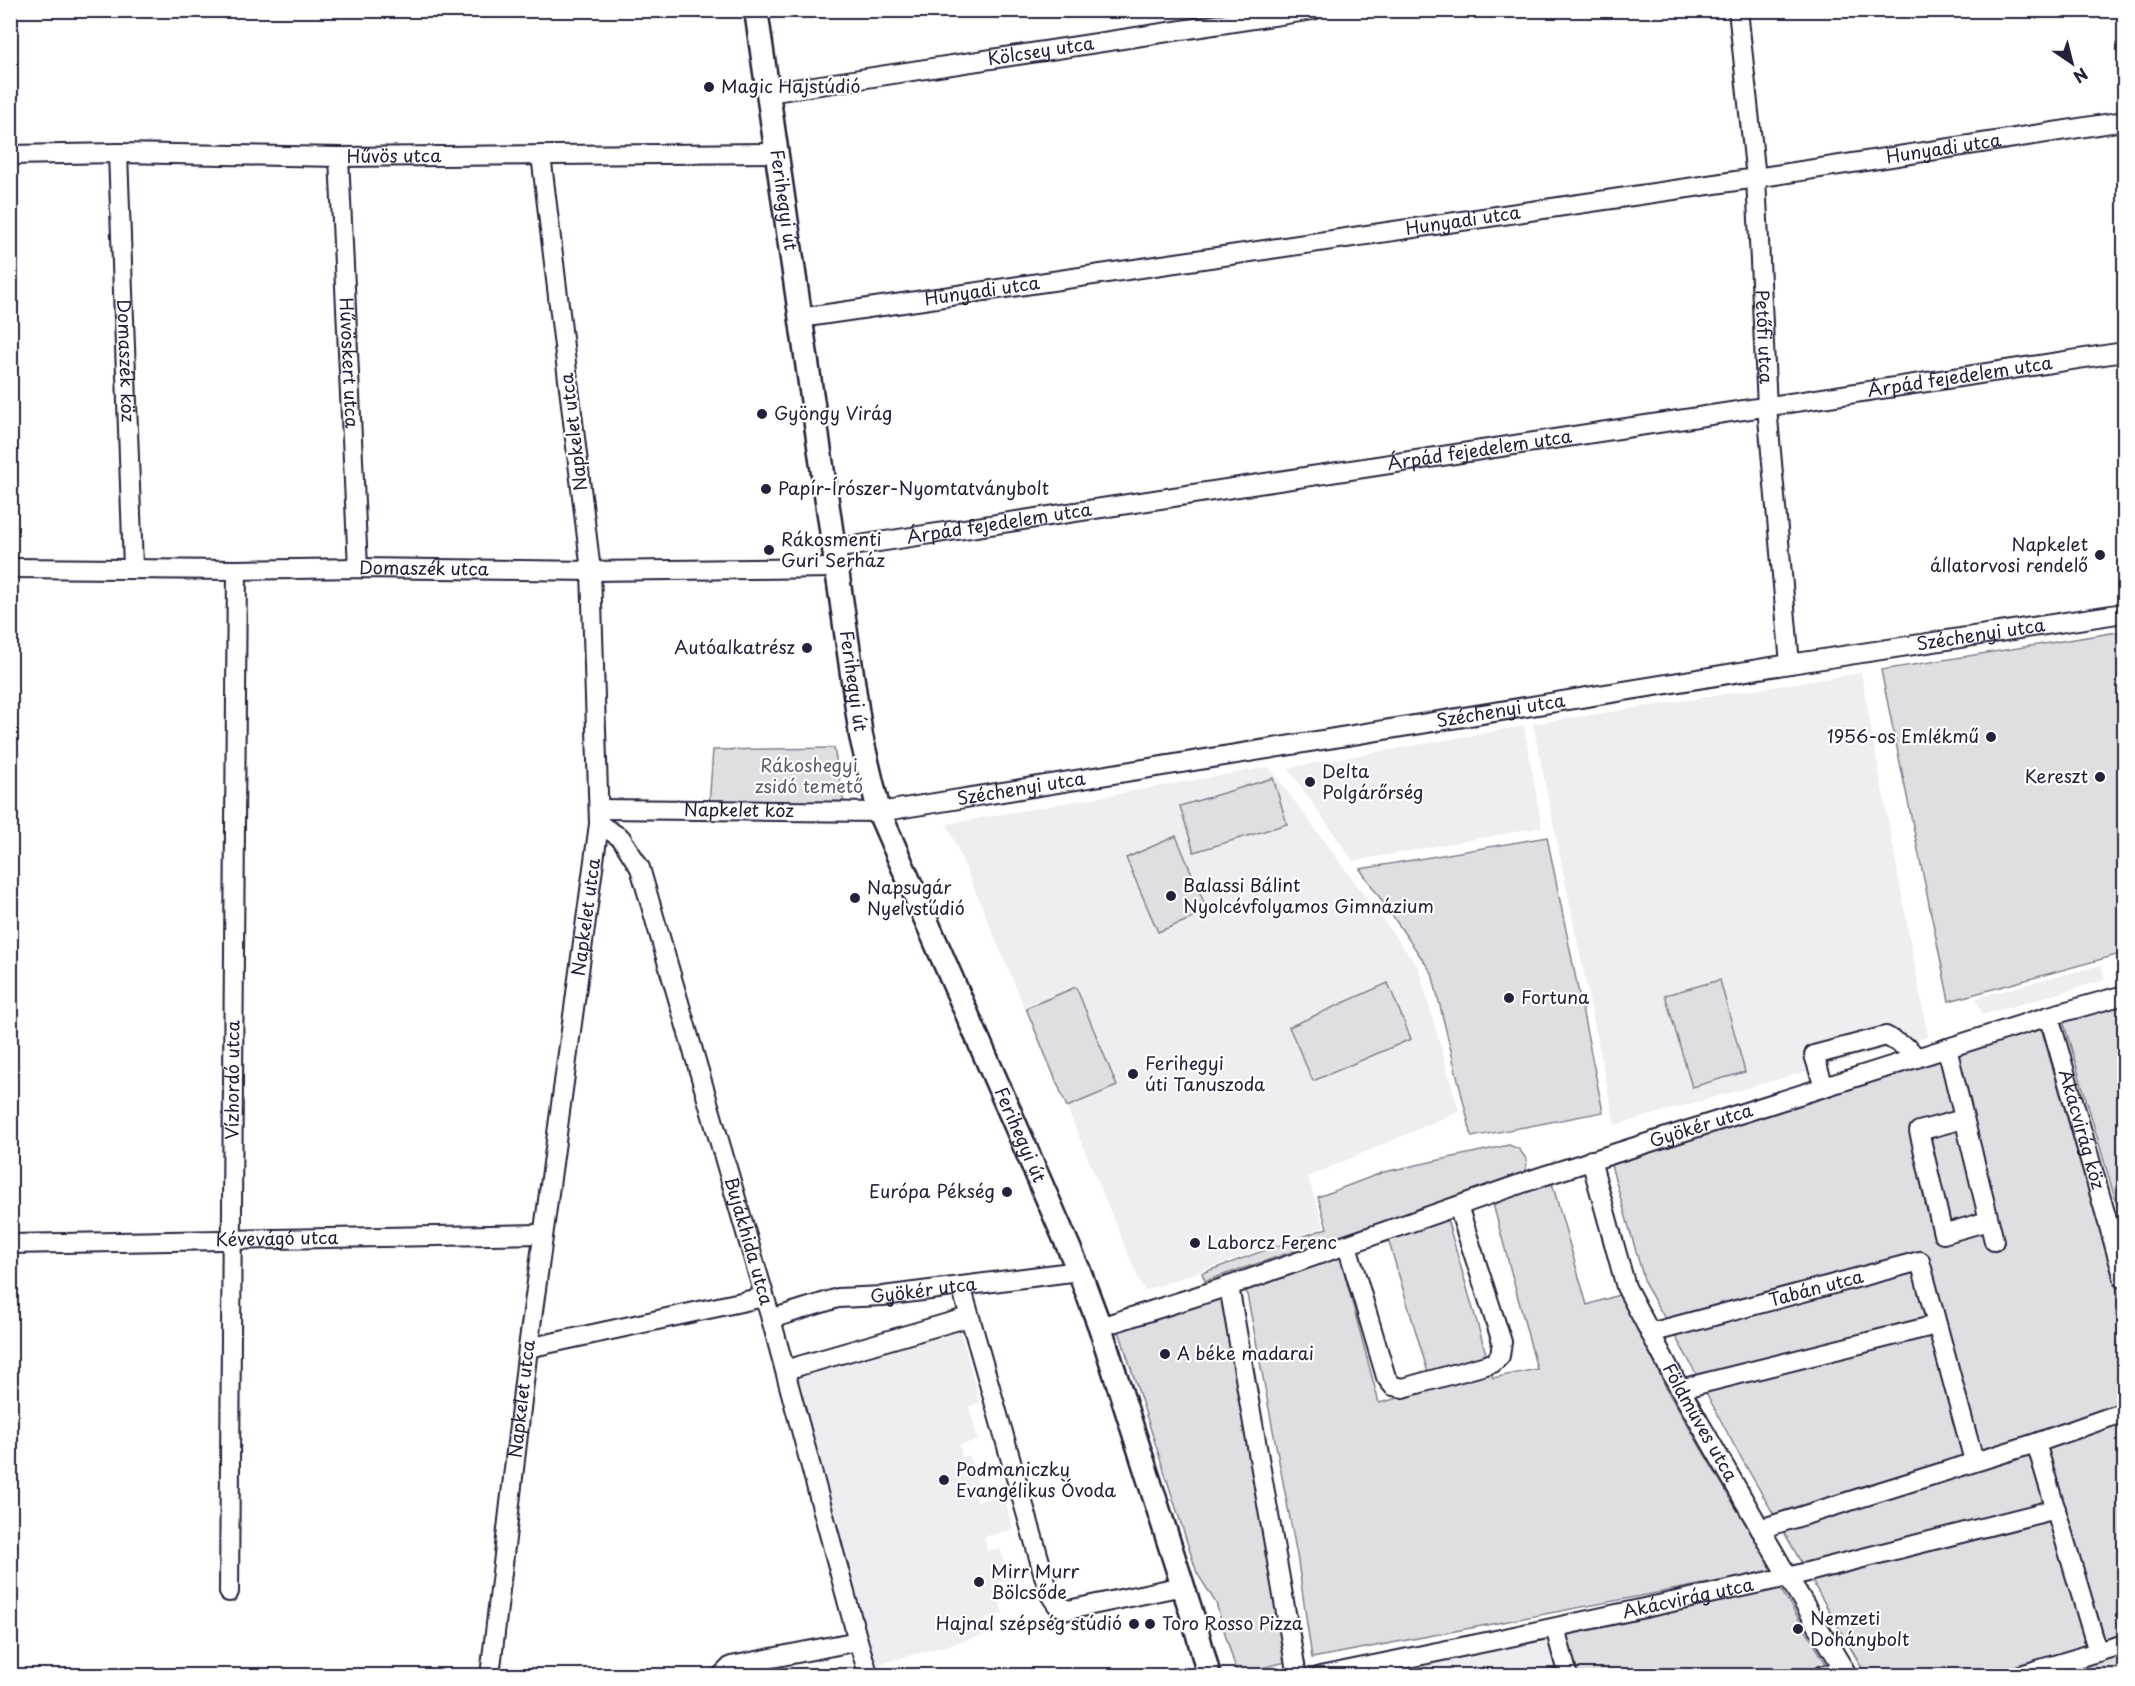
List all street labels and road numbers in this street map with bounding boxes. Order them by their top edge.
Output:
street label: Kölcsey utca [985,28,1097,71]
street label: Hunyadi utca [1884,125,2004,170]
street label: Hűvös utca [346,141,442,169]
street label: Ferihegyi út [764,148,806,252]
street label: Hunyadi utca [1403,198,1523,241]
street label: Hunyadi utca [922,268,1042,312]
street label: Petőfi utca [1749,289,1781,385]
street label: Hűvöskert utca [334,297,367,429]
street label: Domaszék köz [111,299,143,423]
street label: Árpád fejedelem utca [1865,348,2055,403]
street label: Napkelet utca [552,371,593,493]
street label: Árpád fejedelem utca [1385,421,1574,476]
street label: Árpád fejedelem utca [905,495,1094,550]
street label: Domaszék utca [359,553,490,582]
street label: Széchenyi utca [1915,610,2047,656]
street label: Ferihegyi út [834,629,875,733]
street label: Széchenyi utca [1435,686,1567,733]
street label: Széchenyi utca [955,764,1088,811]
street label: Napkelet köz [684,795,794,823]
street label: Napkelet utca [564,856,606,977]
street label: Vízhordó utca [218,1019,245,1140]
street label: Akácvirág köz [2053,1066,2113,1193]
street label: Ferihegyi út [988,1082,1054,1186]
street label: Gyökér utca [1646,1095,1757,1154]
street label: Bujákhida utca [718,1173,781,1308]
street label: Kévevágó utca [215,1223,339,1252]
street label: Tabán utca [1766,1262,1867,1313]
street label: Gyökér utca [870,1269,979,1309]
street label: Napkelet utca [500,1337,541,1459]
street label: Földműves utca [1657,1358,1746,1487]
street label: Akácvirág utca [1620,1570,1756,1624]

